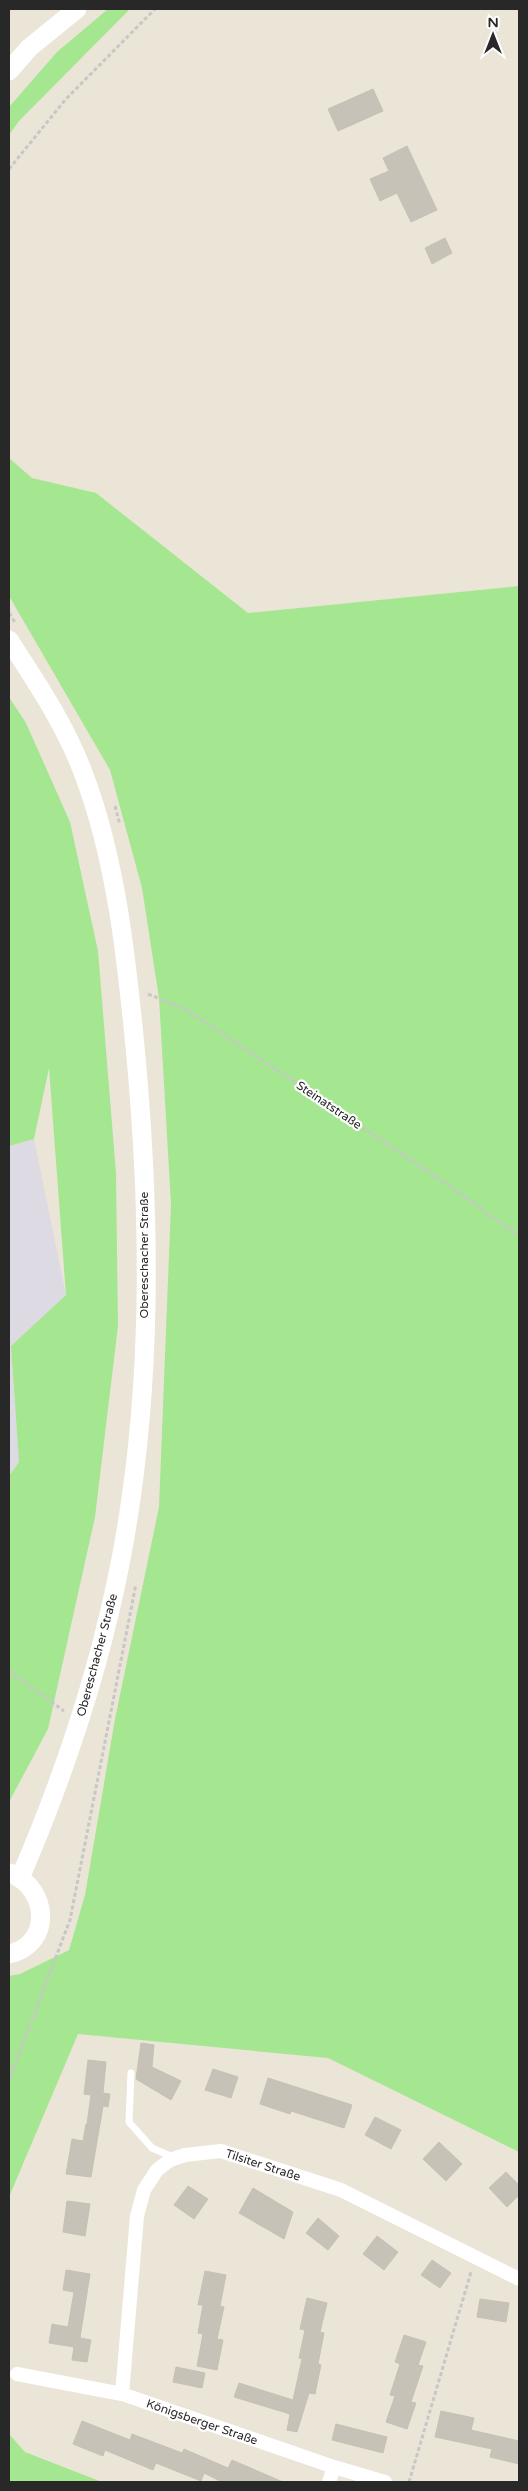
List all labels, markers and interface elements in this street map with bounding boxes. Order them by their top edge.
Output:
north arrow [468,10,518,60]
text: N [487,14,499,31]
street label: Steinatstraße [294,1078,364,1132]
street label: Obereschacher Straße [137,1191,151,1318]
street label: Obereschacher Straße [74,1592,120,1718]
street label: Tilsiter Straße [224,2146,302,2184]
street label: Königsberger Straße [144,2396,260,2448]

